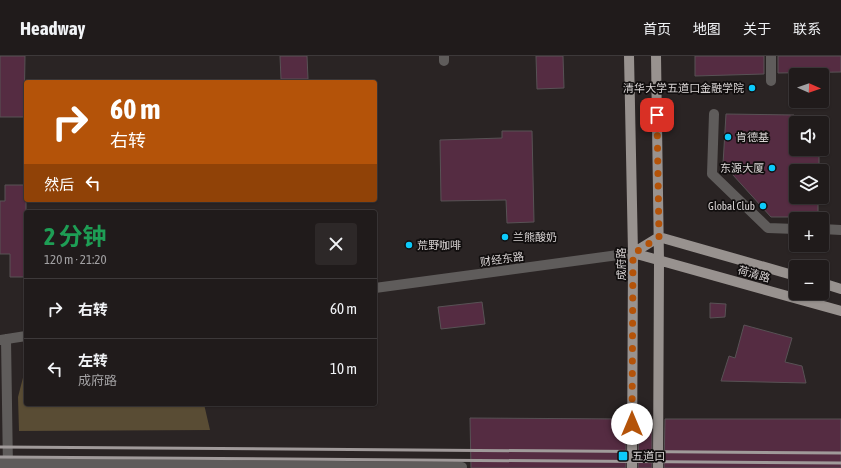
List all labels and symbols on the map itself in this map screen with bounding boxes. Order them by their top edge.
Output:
north arrow [789,68,829,108]
place label: 清华大学五道口金融学院 [623,82,744,94]
marker: 清华大学五道口金融学院 [747,83,757,93]
pin [640,98,674,132]
place label: 肯德基 [736,131,769,143]
marker: 肯德基 [723,132,733,142]
place label: 东源大厦 [720,162,764,174]
marker: 东源大厦 [767,163,777,173]
place label: Global Club [708,200,755,212]
marker: Global Club [758,201,768,211]
place label: 兰熊酸奶 [513,231,557,243]
marker: 兰熊酸奶 [500,232,510,242]
place label: 荒野咖啡 [417,239,461,251]
marker: 荒野咖啡 [404,240,414,250]
street label: 成府路 [615,248,627,281]
street label: 财经东路 [479,250,525,268]
street label: 荷清路 [736,264,772,284]
position arrow [611,403,653,445]
marker: 五道口 [617,450,629,462]
place label: 五道口 [632,450,665,462]

